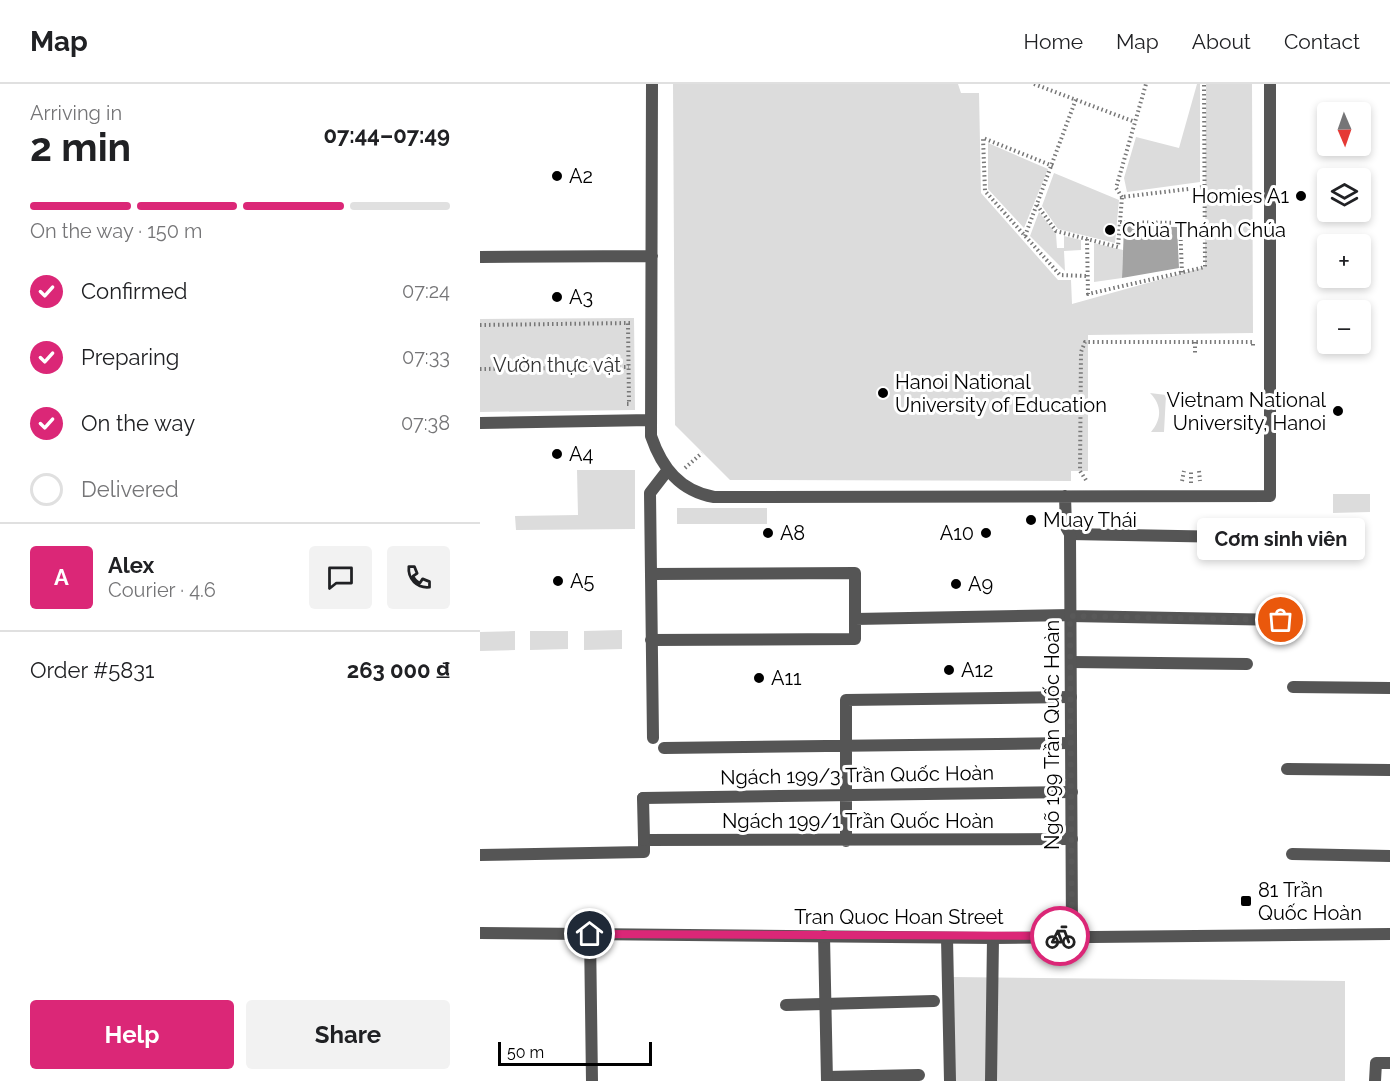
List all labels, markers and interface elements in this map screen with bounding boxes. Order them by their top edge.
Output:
text: Map [30,25,88,58]
text: Home [1024,29,1083,54]
text: Map [1116,29,1159,54]
text: About [1192,29,1251,54]
text: Contact [1284,29,1360,54]
text: Arriving in [30,101,122,125]
north arrow [1317,102,1371,156]
map controls [1317,102,1371,354]
text: 07:44–07:49 [324,122,450,148]
text: 2 min [30,124,131,170]
place label: A2 [569,164,593,188]
button: layers [1317,168,1371,222]
marker: A2 [550,169,564,183]
place label: Homies A1 [1192,184,1289,208]
marker: Homies A1 [1294,189,1308,203]
place label: Chùa Thánh Chúa [1122,218,1286,242]
text: On the way · 150 m [30,219,202,243]
marker: Chùa Thánh Chúa [1103,223,1117,237]
button: + [1317,234,1371,288]
icon: check [30,275,63,308]
text: Confirmed [81,278,188,304]
text: 07:24 [402,279,450,303]
place label: A3 [569,285,593,309]
marker: A3 [550,290,564,304]
button: − [1317,300,1371,354]
icon: check [30,341,63,374]
text: Preparing [81,344,179,370]
text: 07:33 [402,345,450,369]
park label: Vườn thực vật [493,353,621,377]
place label: Hanoi National University of Education [895,370,1107,417]
marker: Hanoi National University of Education [876,386,890,400]
place label: Vietnam National University, Hanoi [1167,388,1327,435]
marker: Vietnam National University, Hanoi [1331,404,1345,418]
icon: check [30,407,63,440]
text: On the way [81,410,195,436]
text: 07:38 [401,411,450,435]
place label: A4 [569,442,594,466]
marker: A4 [550,447,564,461]
text: Delivered [81,476,179,502]
place label: Muay Thái [1043,508,1137,532]
marker: Muay Thái [1024,513,1038,527]
callout: Cơm sinh viên [1197,518,1365,560]
place label: A8 [780,521,805,545]
place label: A10 [940,521,974,545]
marker: A8 [761,526,775,540]
marker: A10 [979,526,993,540]
text: Cơm sinh viên [1215,527,1347,551]
button: chat [309,546,372,609]
button: phone [387,546,450,609]
text: Alex [108,552,154,578]
text: A [54,564,69,590]
place label: A5 [570,569,595,593]
place label: A9 [968,572,993,596]
marker: A5 [551,574,565,588]
marker: A9 [949,577,963,591]
text: Courier · 4.6 [108,578,216,602]
pin [1255,594,1306,645]
icon: bag [1264,603,1297,636]
street label: Ngõ 199 Trần Quốc Hoàn [1040,620,1064,850]
text: Order #5831 [30,657,154,683]
text: 263 000 ₫ [347,657,450,683]
place label: A12 [961,658,994,682]
marker: A12 [942,663,956,677]
place label: A11 [771,666,802,690]
marker: A11 [752,671,766,685]
street label: Ngách 199/3 Trần Quốc Hoàn [720,761,994,789]
street label: Ngách 199/1 Trần Quốc Hoàn [722,809,994,833]
place label: 81 Trần Quốc Hoàn [1258,878,1362,925]
marker: 81 Trần Quốc Hoàn [1239,894,1253,908]
street label: Tran Quoc Hoan Street [794,905,1004,929]
courier [1030,906,1090,966]
pin [564,908,615,959]
icon: home [573,917,606,950]
icon: bike [1044,920,1077,953]
button: Help [30,1000,234,1069]
button: Share [246,1000,450,1069]
scale bar [498,1039,652,1066]
text: 50 m [507,1043,544,1062]

